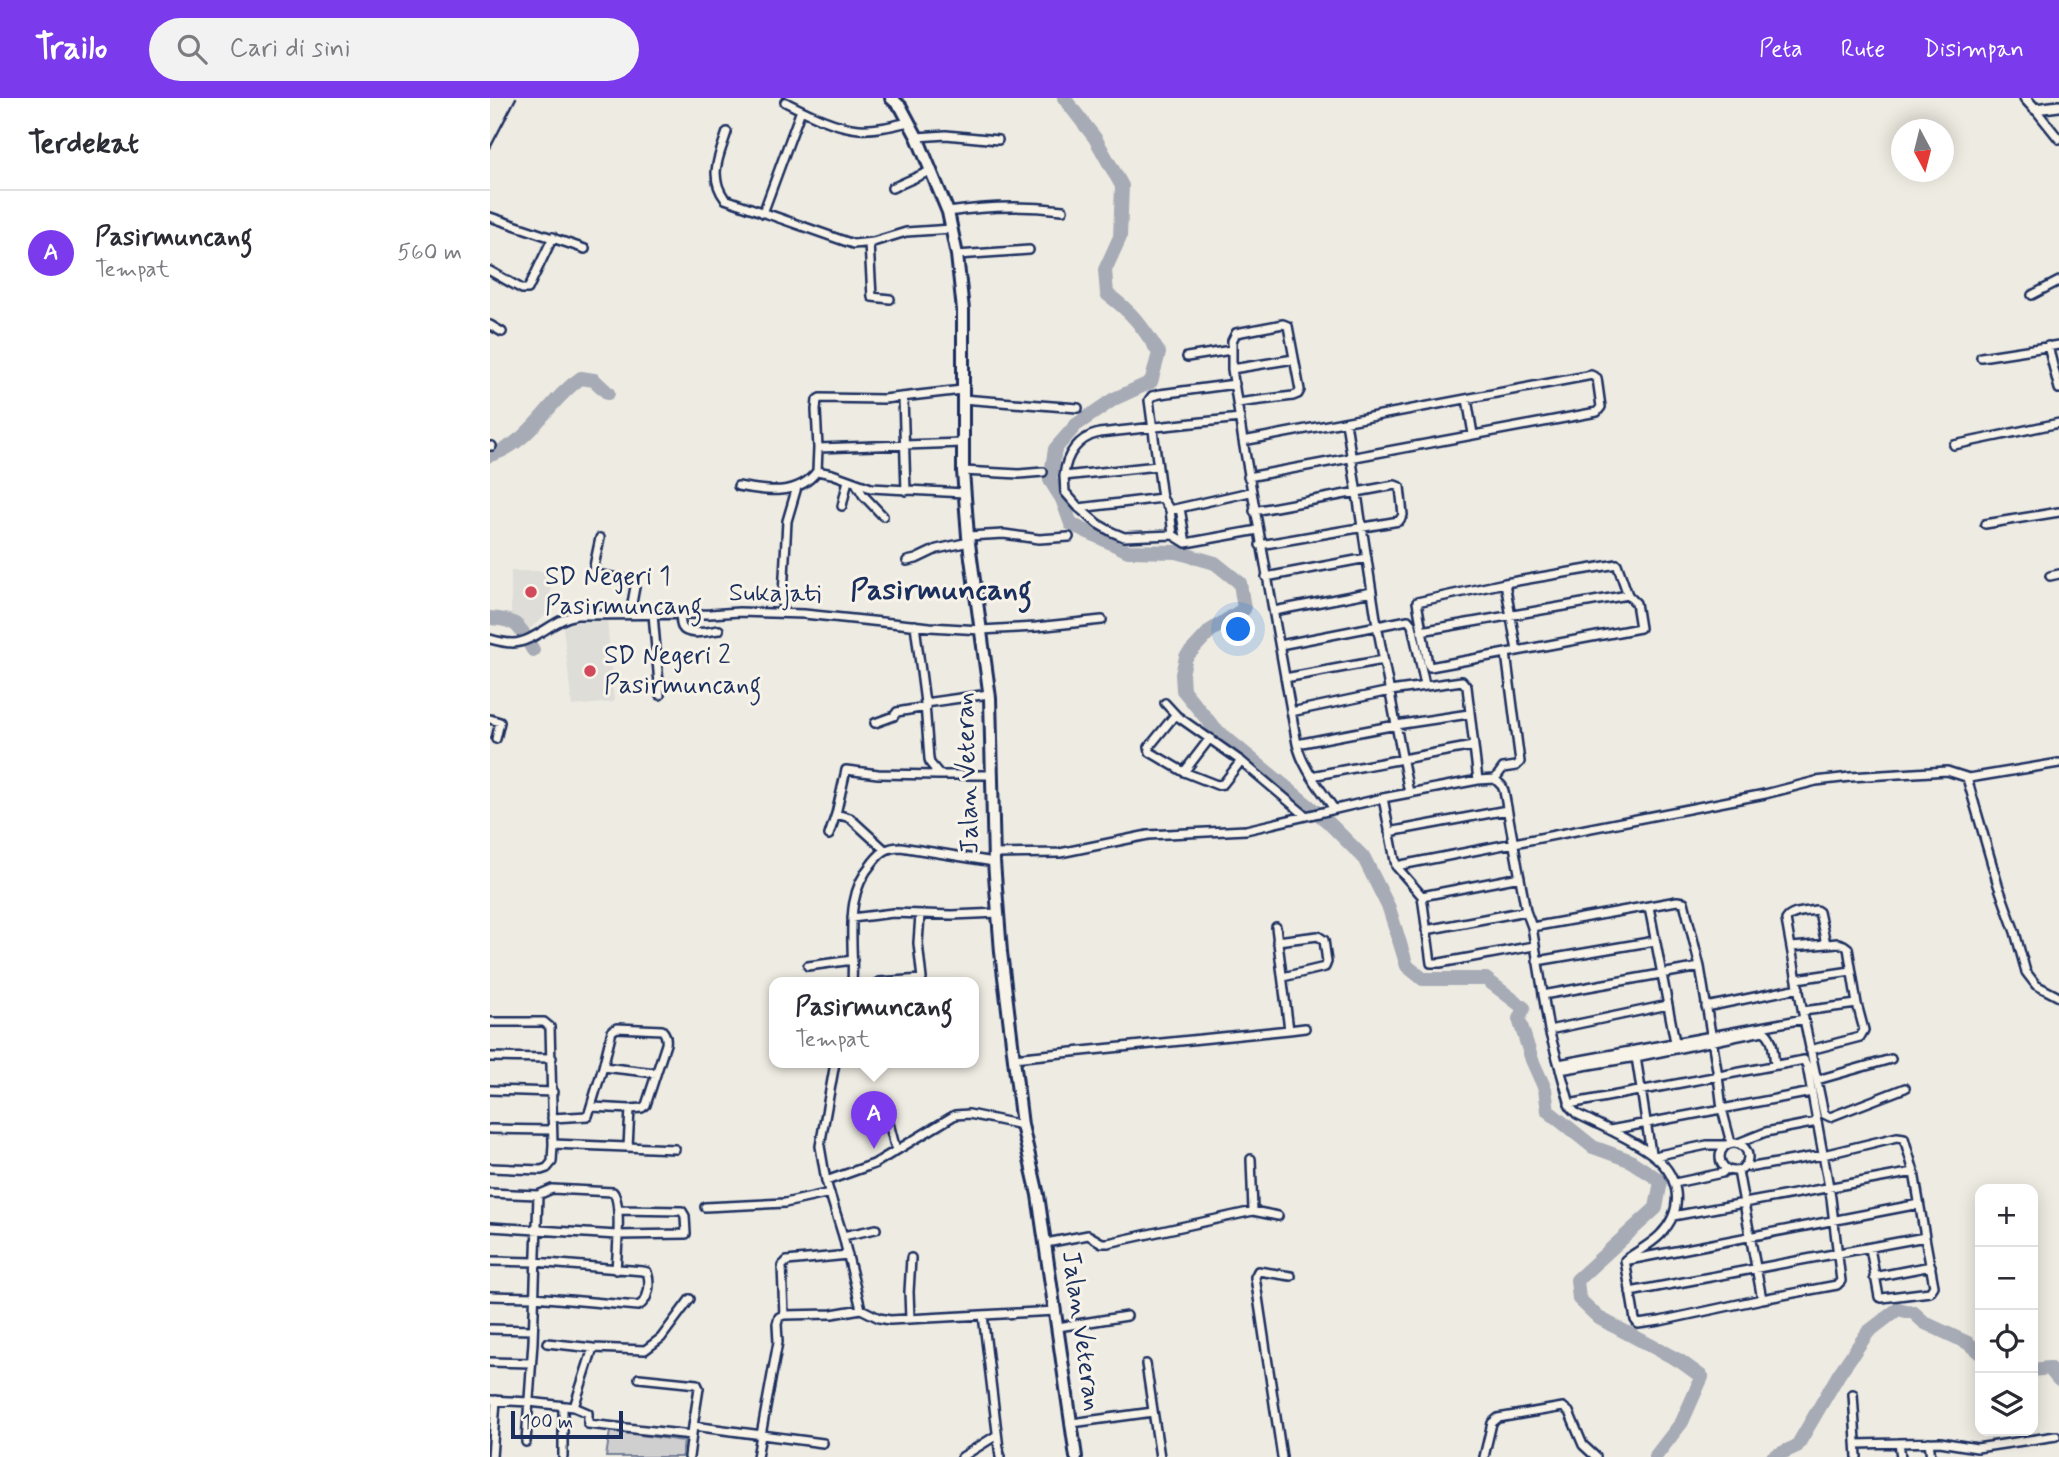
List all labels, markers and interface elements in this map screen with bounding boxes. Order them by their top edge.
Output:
search box [149,18,639,81]
text: Trailo [35,27,107,71]
icon: search [173,30,211,68]
text: Cari di sini [229,32,350,66]
text: Peta [1759,34,1803,65]
text: Rute [1841,34,1885,65]
text: Disimpan [1923,34,2024,65]
north arrow [1891,119,1954,182]
text: Terdekat [28,124,139,163]
text: Pasirmuncang [95,221,252,255]
text: A [43,238,59,268]
text: 560 m [397,238,462,268]
text: Tempat [95,255,169,285]
place label: SD Negeri 1 Pasirmuncang [545,560,702,627]
district label: Pasirmuncang [850,571,1032,614]
street label: Sukajati [729,576,821,612]
marker: SD Negeri 1 Pasirmuncang [523,584,539,600]
your location [1221,612,1255,646]
place label: SD Negeri 2 Pasirmuncang [604,639,761,706]
marker: SD Negeri 2 Pasirmuncang [582,663,598,679]
street label: Jalan Veteran [948,692,988,854]
popup [769,977,979,1068]
text: Pasirmuncang [795,991,953,1025]
text: Tempat [795,1025,870,1055]
pin: A [851,1091,897,1149]
map controls [1975,1184,2038,1436]
button: + [1975,1184,2038,1247]
button: − [1975,1247,2038,1310]
street label: Jalan Veteran [1053,1249,1109,1413]
button: locate [1975,1310,2038,1373]
button: layers [1975,1373,2038,1436]
scale bar [511,1408,623,1440]
text: 100 m [522,1410,573,1435]

